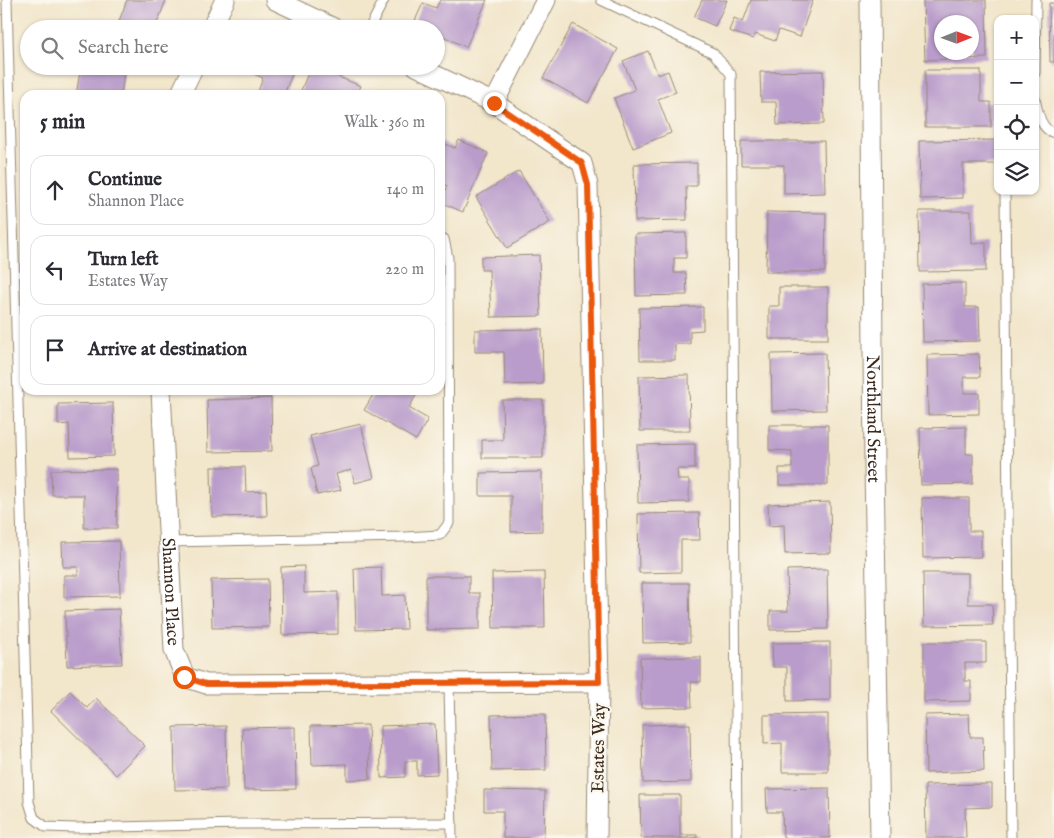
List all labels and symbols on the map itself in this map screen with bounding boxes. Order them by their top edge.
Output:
north arrow [934,15,979,60]
route end [483,92,506,115]
street label: Northland Street [860,355,884,483]
street label: Shannon Place [155,537,184,646]
route start [173,666,196,689]
street label: Estates Way [587,703,612,793]

